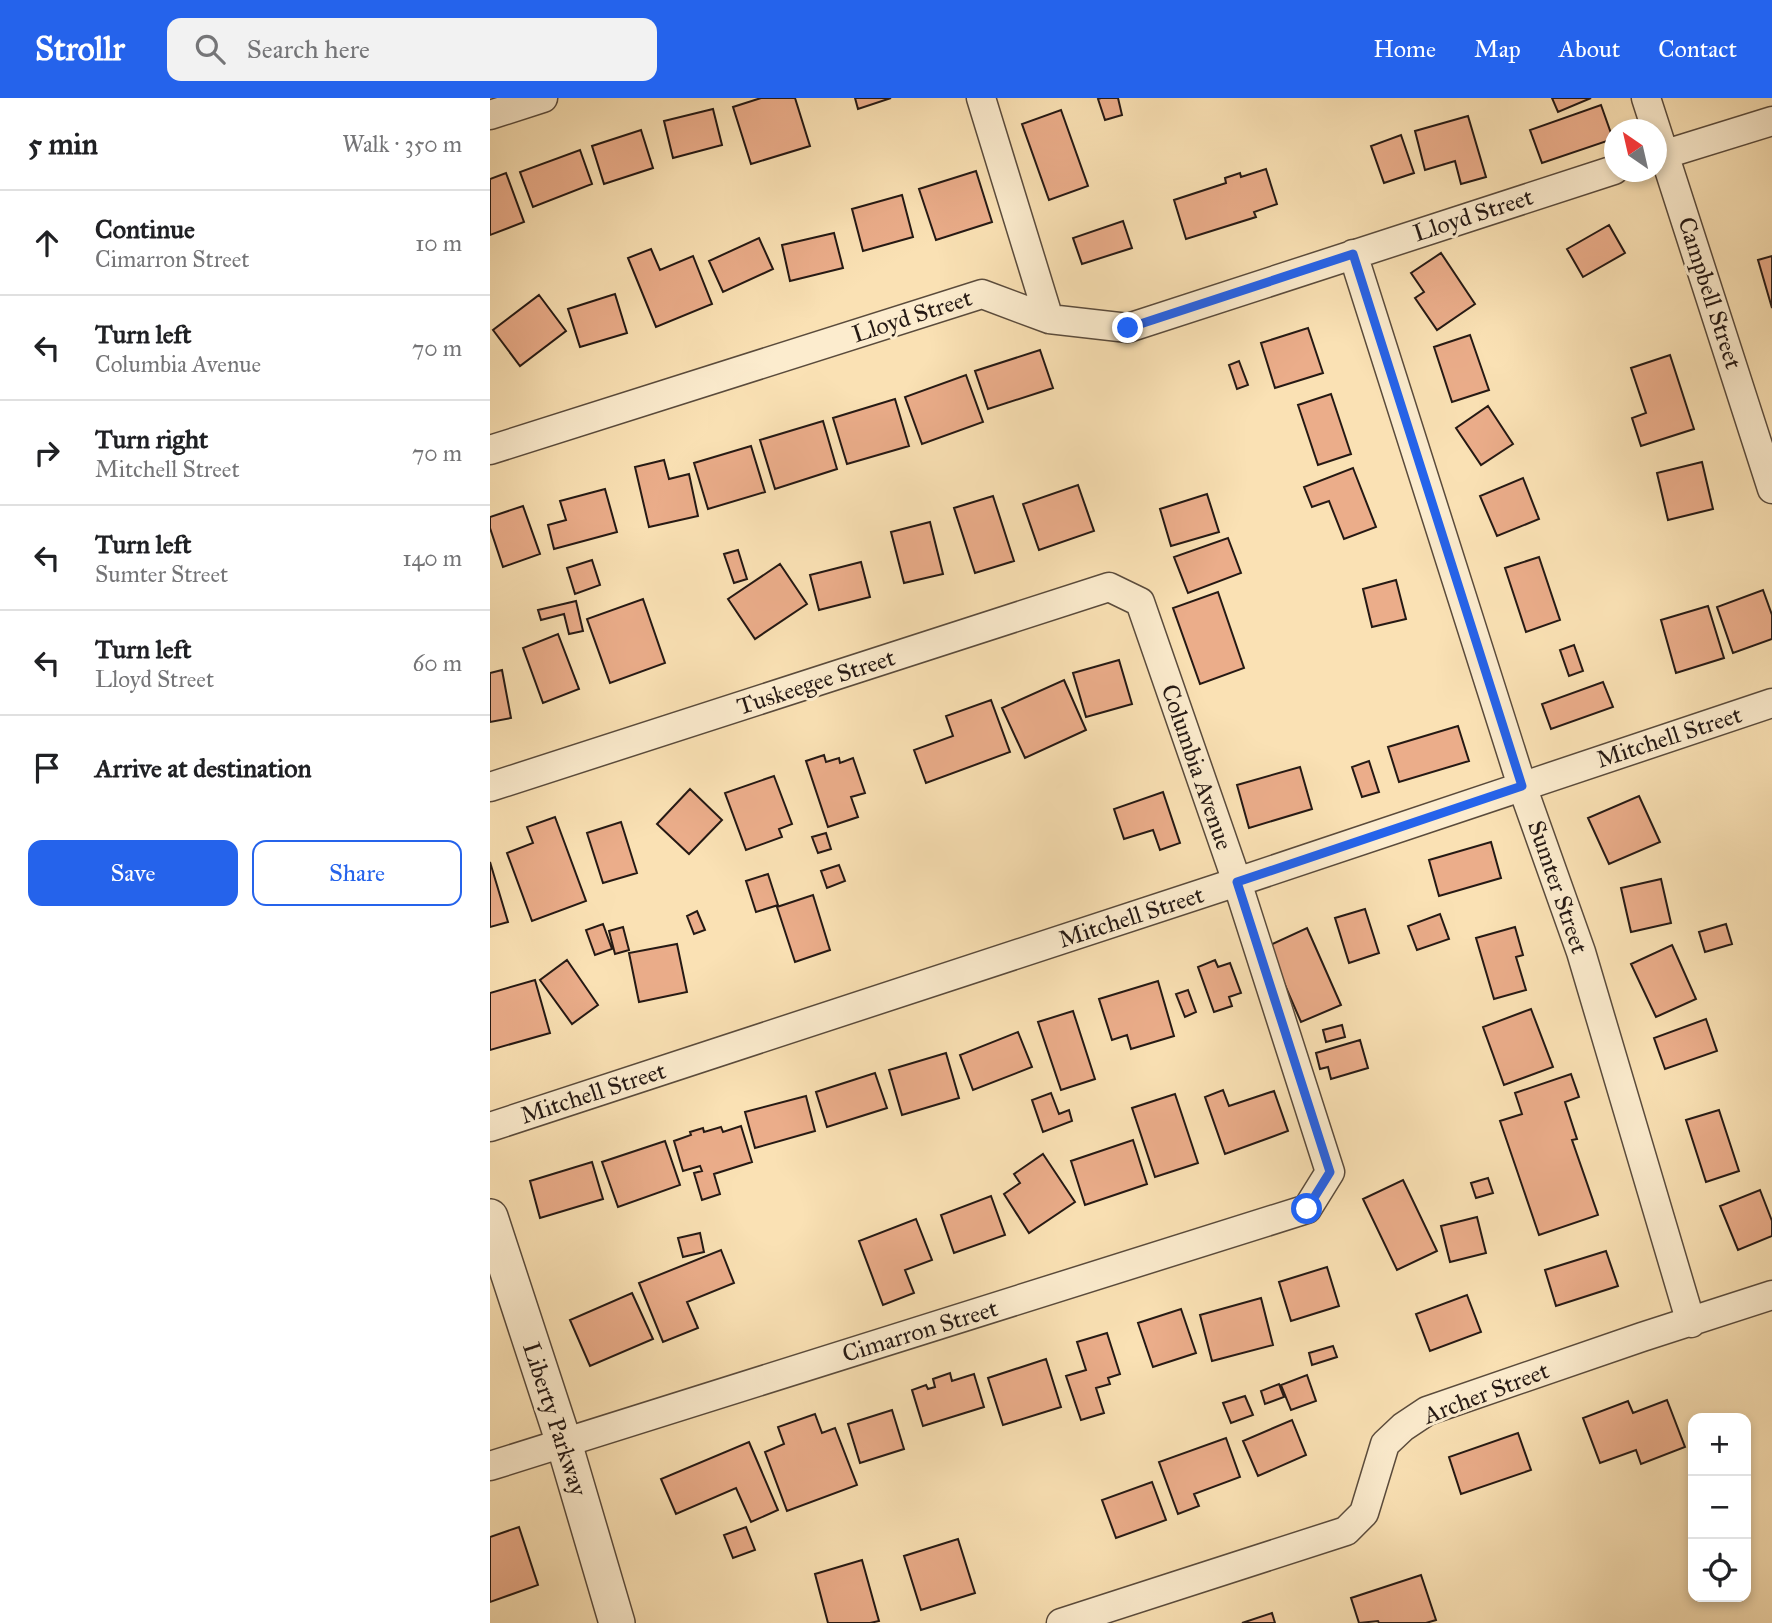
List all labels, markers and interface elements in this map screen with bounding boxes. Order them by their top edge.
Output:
search box [167,18,657,81]
text: Strollr [35,29,125,69]
icon: search [191,30,229,68]
text: Search here [247,33,370,65]
text: Home [1373,34,1436,64]
text: Map [1474,34,1521,64]
text: About [1559,34,1620,64]
text: Contact [1658,34,1737,64]
north arrow [1604,119,1667,182]
text: 5 min [28,126,98,162]
text: Walk · 350 m [342,130,462,158]
street label: Lloyd Street [1409,181,1537,248]
text: Continue [95,213,195,245]
street label: Campbell Street [1671,213,1749,373]
icon: ahead [28,224,66,262]
text: 10 m [415,229,462,257]
text: Cimarron Street [95,245,249,273]
street label: Lloyd Street [848,282,976,349]
route end [1112,312,1143,343]
text: Turn left [95,318,191,350]
icon: left [28,329,66,367]
text: 70 m [412,334,462,362]
text: Columbia Avenue [95,350,261,378]
text: Turn right [95,423,208,455]
icon: right [28,434,66,472]
text: 70 m [412,439,462,467]
text: Mitchell Street [95,455,240,483]
text: Turn left [95,528,191,560]
icon: left [28,539,66,577]
text: 140 m [402,544,462,572]
text: Sumter Street [95,560,228,588]
text: Turn left [95,633,191,665]
street label: Tuskeegee Street [733,642,899,722]
icon: left [28,644,66,682]
text: 60 m [413,649,462,677]
text: Lloyd Street [95,665,214,693]
street label: Columbia Avenue [1155,680,1239,854]
street label: Mitchell Street [1593,699,1746,775]
icon: arrive [28,749,66,787]
text: Arrive at destination [95,752,312,784]
street label: Sumter Street [1521,816,1595,958]
button: Save [28,840,238,906]
button: Share [252,840,462,906]
street label: Mitchell Street [1055,879,1208,955]
street label: Mitchell Street [517,1055,670,1131]
route start [1291,1193,1322,1224]
street label: Cimarron Street [839,1293,1002,1369]
street label: Liberty Parkway [516,1338,594,1500]
street label: Archer Street [1418,1355,1554,1431]
map controls [1688,1413,1751,1602]
button: + [1688,1413,1751,1476]
button: − [1688,1476,1751,1539]
button: locate [1688,1539,1751,1602]

